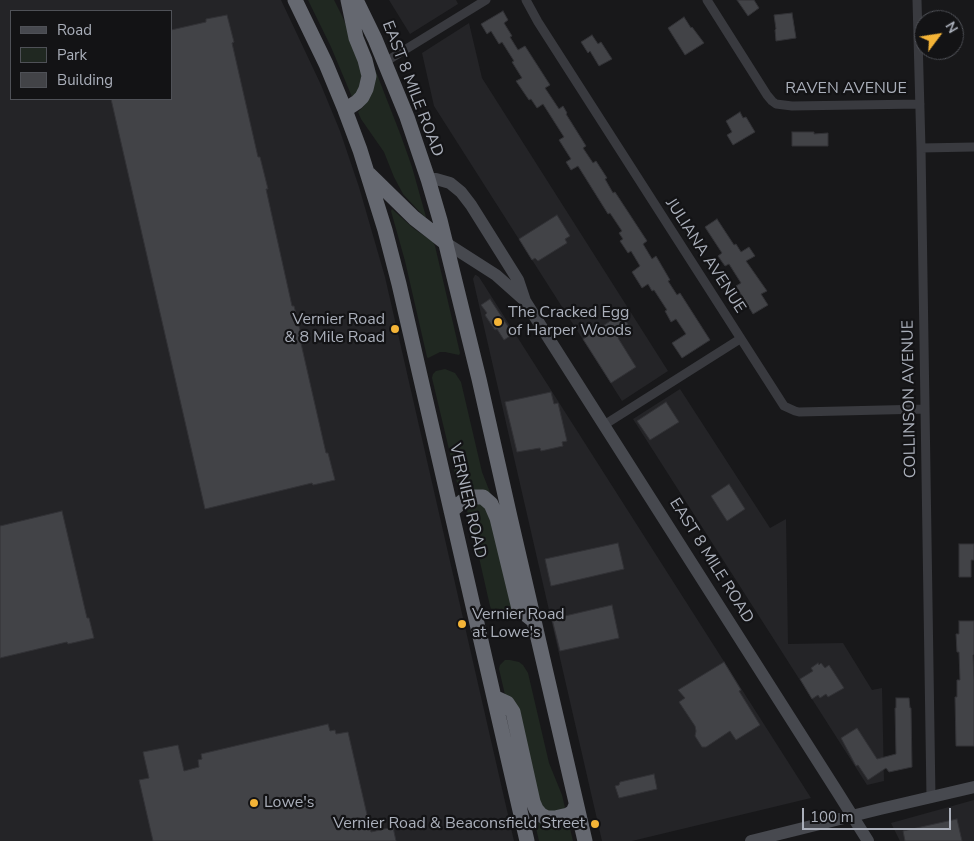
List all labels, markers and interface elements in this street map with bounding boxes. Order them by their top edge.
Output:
legend [10,10,172,100]
north arrow [914,10,964,60]
street label: EAST 8 MILE ROAD [377,18,447,160]
text: N [941,18,962,37]
text: Road [57,20,92,40]
text: Park [57,45,87,65]
text: Building [57,70,113,90]
street label: RAVEN AVENUE [785,79,907,99]
street label: JULIANA AVENUE [661,195,749,317]
place label: The Cracked Egg of Harper Woods [508,303,632,341]
place label: Vernier Road & 8 Mile Road [284,310,385,348]
marker: The Cracked Egg of Harper Woods [492,316,504,328]
street label: COLLINSON AVENUE [899,320,921,478]
marker: Vernier Road & 8 Mile Road [389,323,401,335]
street label: VERNIER ROAD [444,442,490,560]
street label: EAST 8 MILE ROAD [665,495,757,627]
place label: Vernier Road at Lowe's [472,605,565,643]
marker: Vernier Road at Lowe's [456,618,468,630]
place label: Lowe's [264,793,314,813]
marker: Lowe's [248,797,260,809]
scale bar [804,798,953,830]
text: 100 m [810,807,854,827]
place label: Vernier Road & Beaconsfield Street [333,814,585,834]
marker: Vernier Road & Beaconsfield Street [589,818,601,830]

